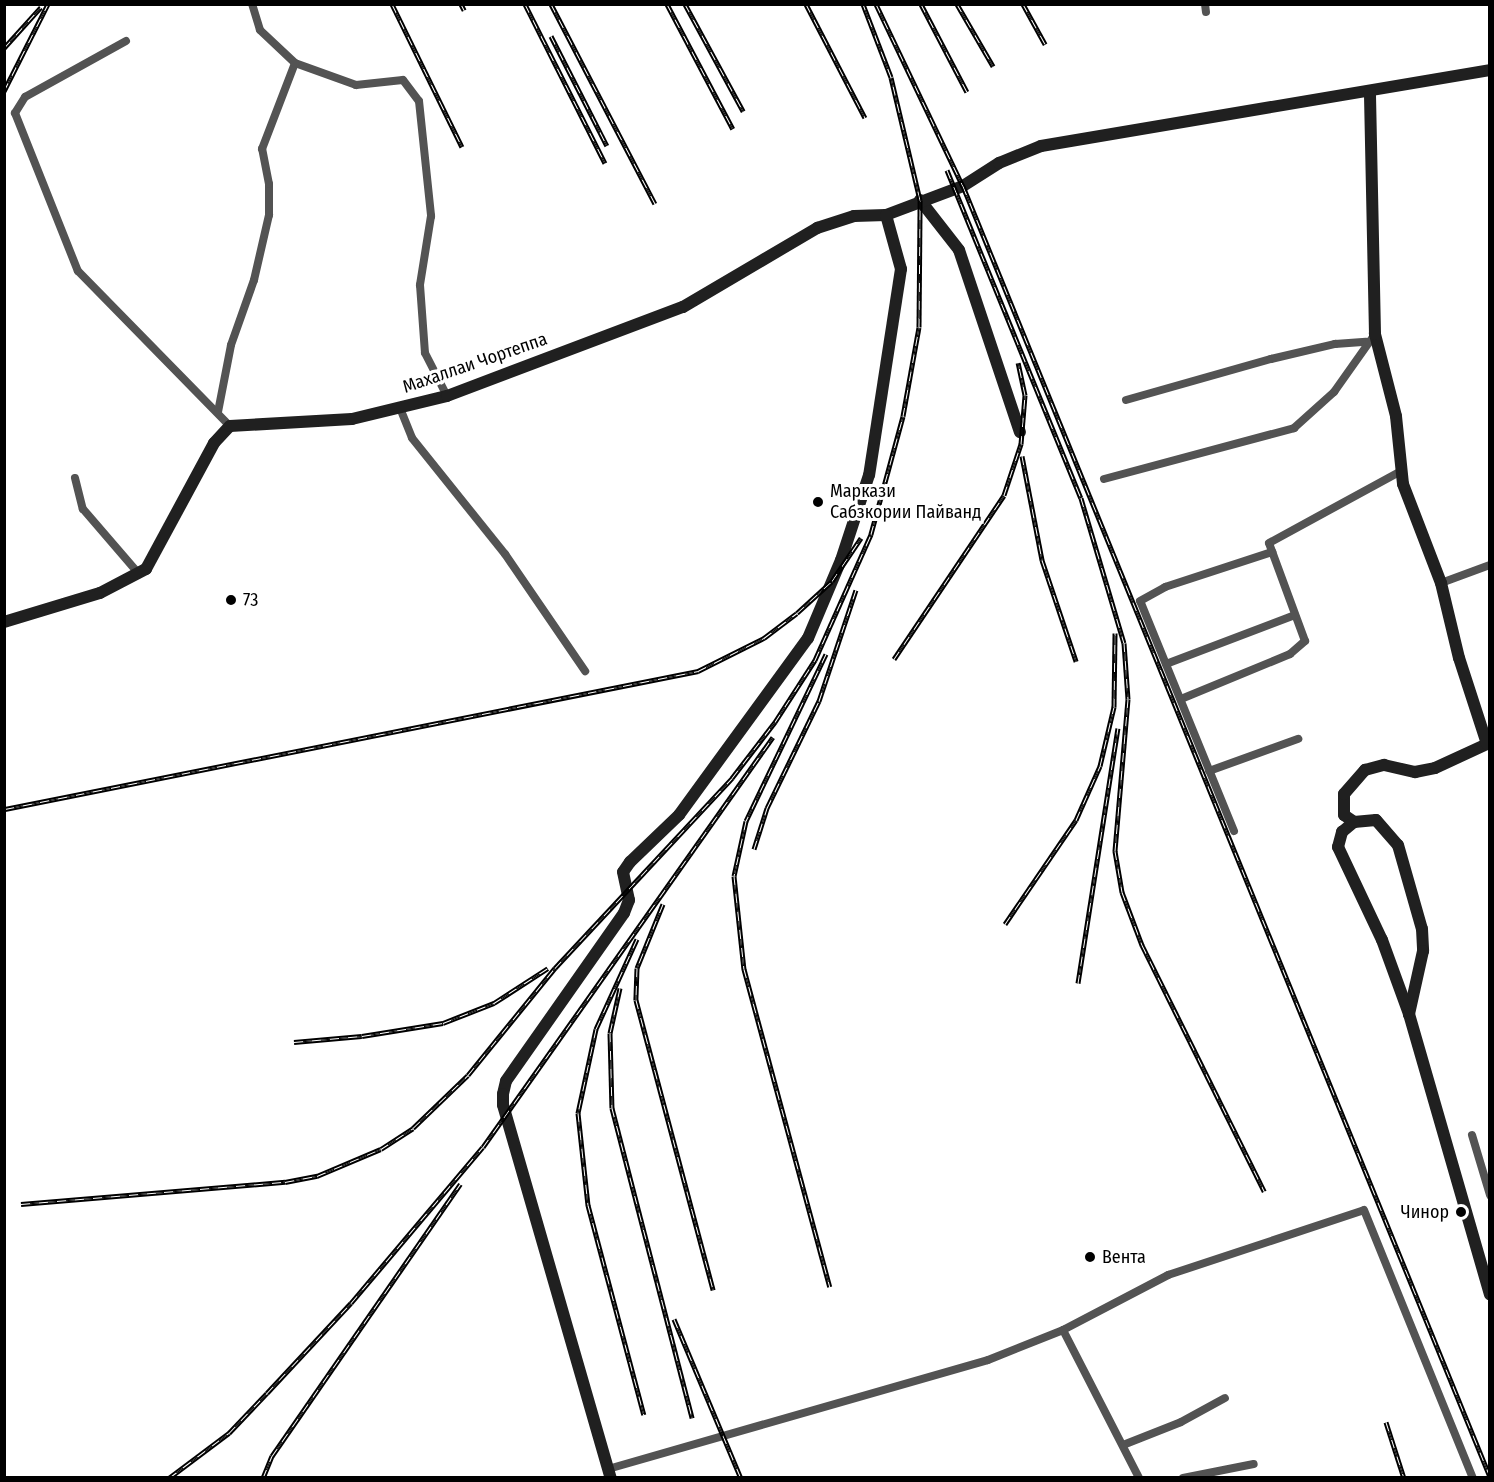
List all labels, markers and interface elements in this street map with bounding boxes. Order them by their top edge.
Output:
street label: Махаллаи Чортеппа [400,328,550,398]
place label: Маркази Сабзкории Пайванд [830,481,981,524]
marker: Маркази Сабзкории Пайванд [811,495,825,509]
place label: 73 [243,589,258,611]
marker: 73 [224,593,238,607]
place label: Чинор [1401,1201,1449,1223]
marker: Чинор [1454,1205,1468,1219]
place label: Вента [1102,1246,1146,1268]
marker: Вента [1083,1250,1097,1264]

